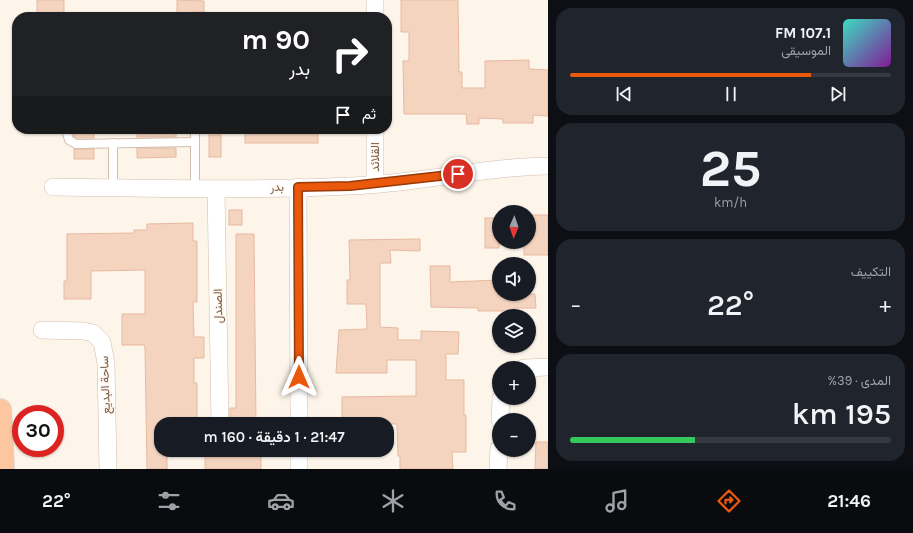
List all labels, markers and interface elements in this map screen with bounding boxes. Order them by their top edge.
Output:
text: 90 m [242,23,310,56]
text: 107.1 FM [775,24,831,42]
icon: right [324,28,376,80]
text: الموسيقى [781,43,831,58]
text: بدر [289,58,310,80]
icon: previous [613,83,635,105]
icon: pause [720,83,742,105]
icon: next [827,83,849,105]
icon: arrive [332,104,354,126]
text: ثم [362,105,376,123]
text: 25 [700,138,761,199]
street label: القلائد [368,142,382,172]
pin [441,157,475,191]
icon: arrive [447,163,469,185]
street label: بدر [269,180,284,195]
text: km/h [714,195,747,210]
north arrow [492,205,536,249]
map controls [492,205,536,457]
button: sound [492,257,536,301]
text: التكييف [851,264,891,279]
text: 22° [707,287,754,323]
street label: الصندل [211,289,226,323]
text: − [570,292,582,318]
text: + [879,292,891,318]
button: layers [492,309,536,353]
street label: ساحة البديع [97,356,115,414]
position arrow [278,356,320,398]
button: + [492,361,536,405]
text: المدى · 39% [828,373,891,388]
text: 195 km [792,396,891,432]
speed limit sign: 30 [12,405,64,457]
button: − [492,413,536,457]
text: 21:47 · 1 دقيقة · 160 m [203,428,345,446]
icon: filters [155,487,183,515]
icon: car [267,487,295,515]
icon: climate [379,487,407,515]
icon: phone [491,487,519,515]
icon: music [603,487,631,515]
icon: directions [715,487,743,515]
text: 22° [42,490,71,512]
text: 21:46 [827,490,871,512]

